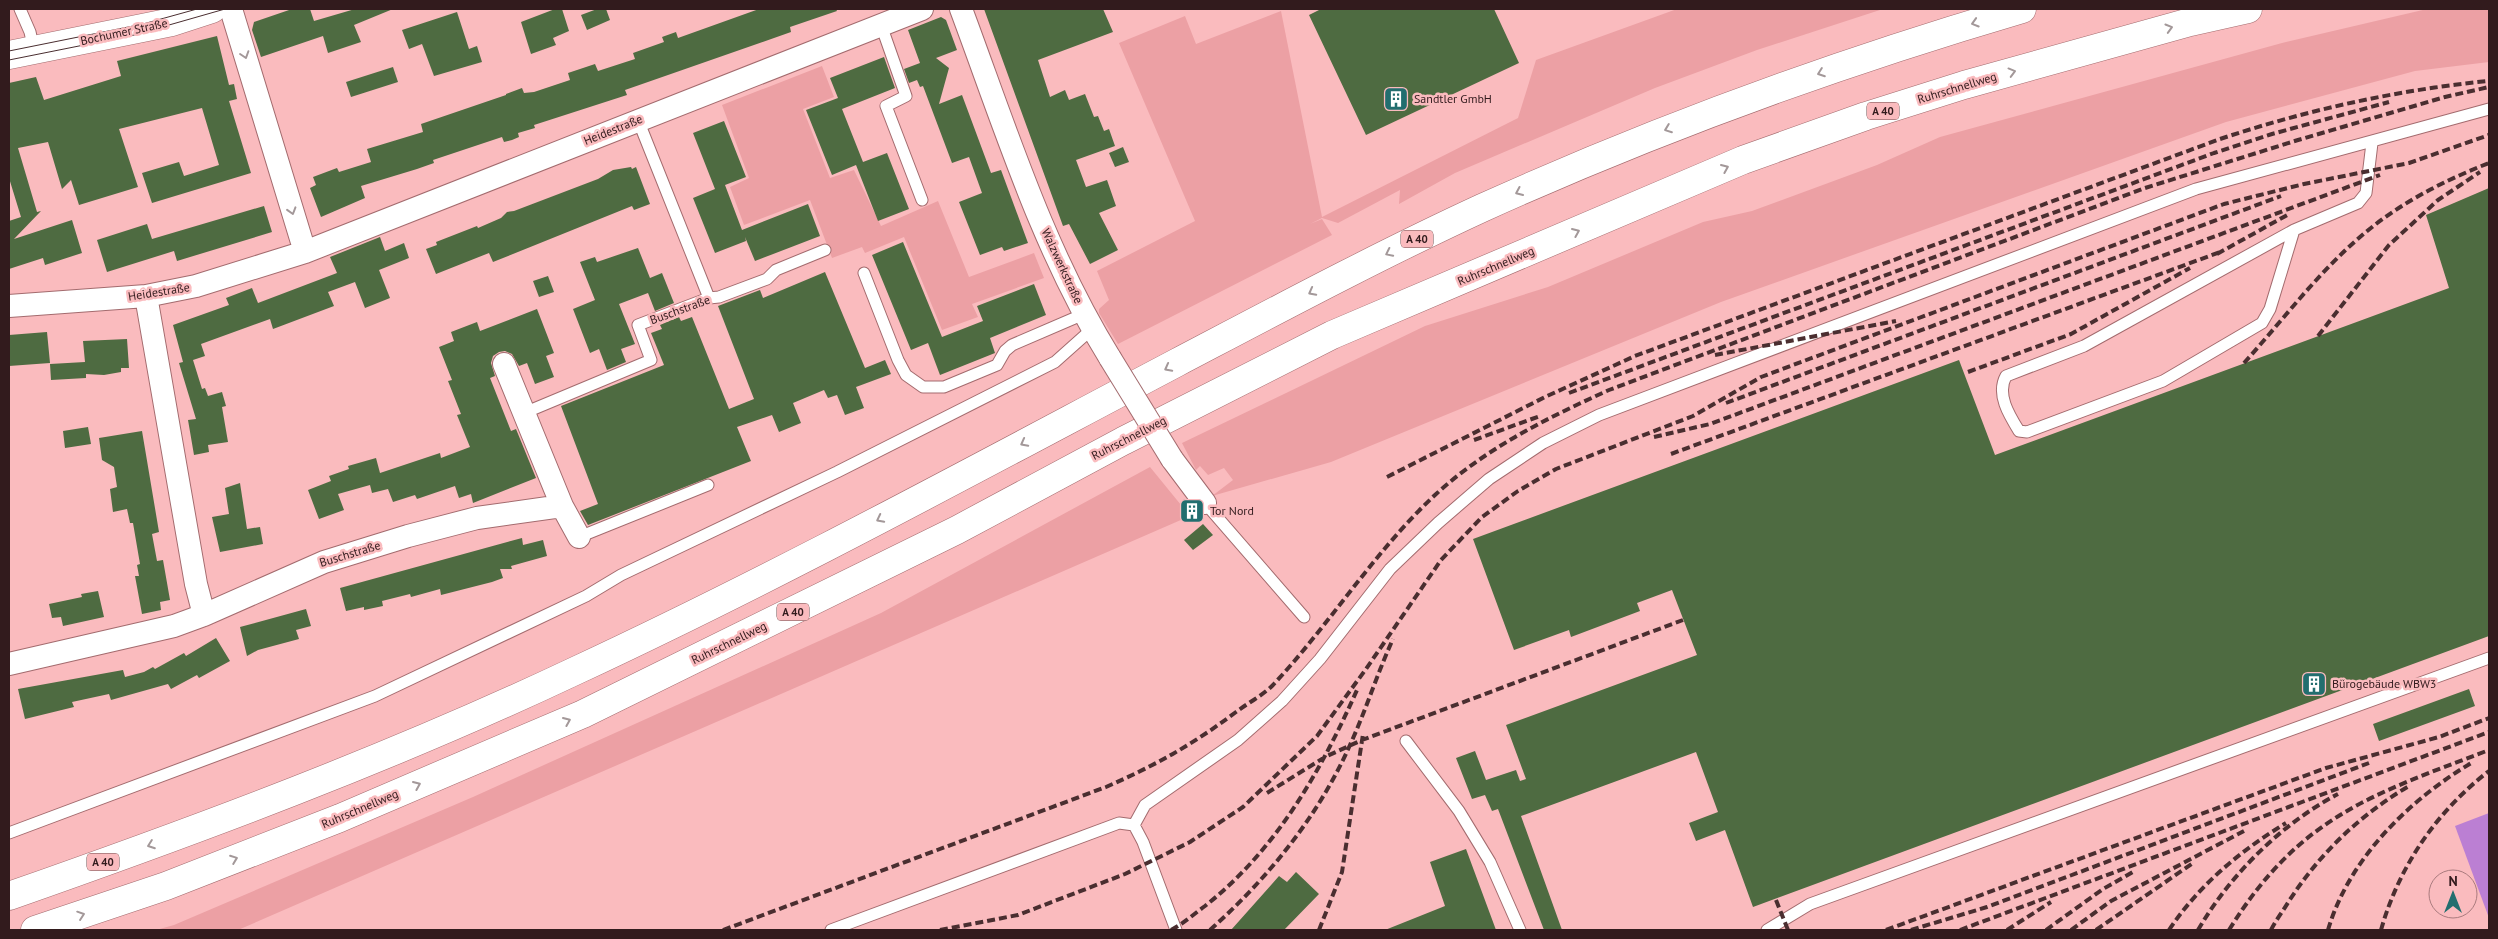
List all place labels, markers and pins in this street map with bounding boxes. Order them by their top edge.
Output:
building icon: Sandtler GmbH [1383,86,1409,112]
place label: Sandtler GmbH [1414,91,1492,106]
building icon: Tor Nord [1179,498,1205,524]
place label: Tor Nord [1210,503,1254,518]
building icon: Bürogebäude WBW3 [2301,671,2327,697]
place label: Bürogebäude WBW3 [2332,676,2436,691]

